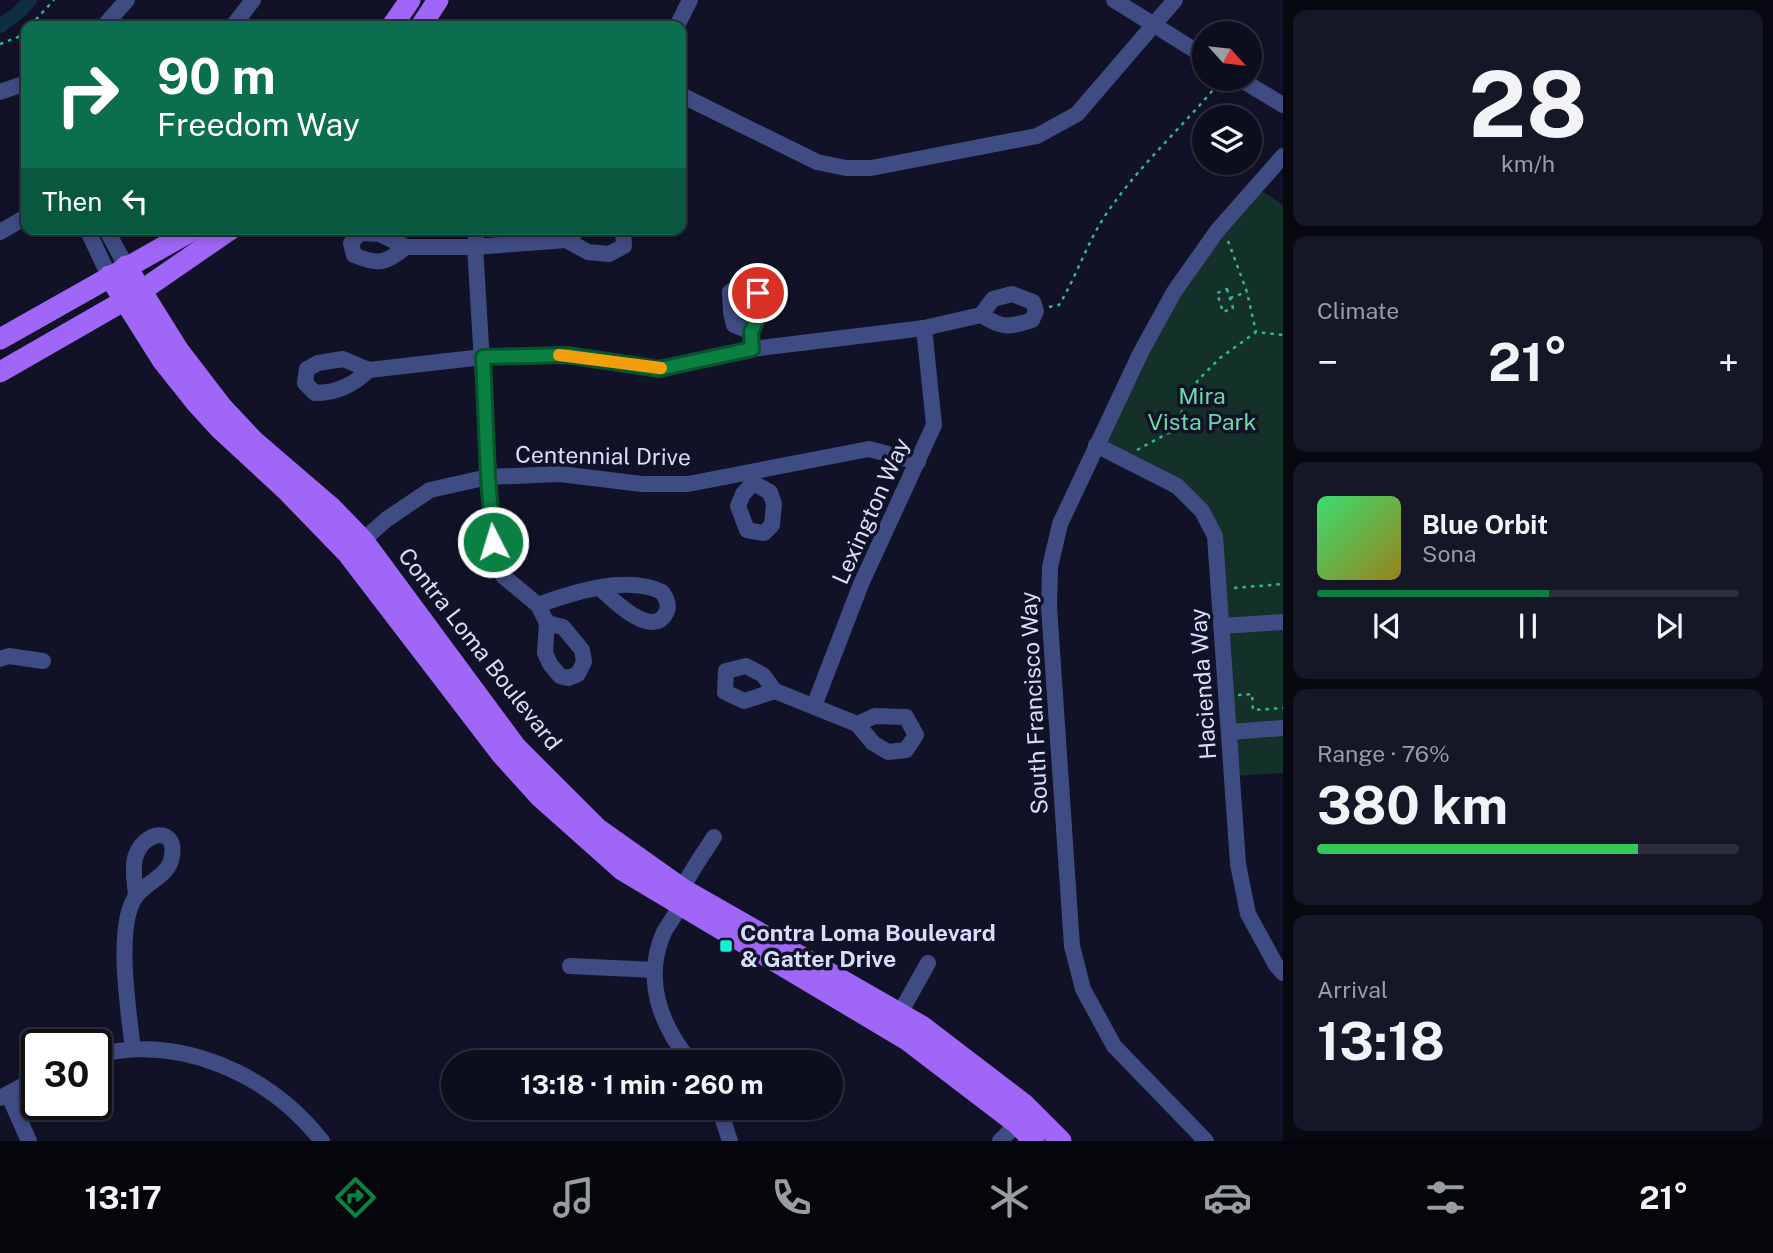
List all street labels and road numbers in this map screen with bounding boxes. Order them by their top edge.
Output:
street label: Lexington Way [826,434,915,588]
street label: Centennial Drive [515,440,691,471]
street label: Contra Loma Boulevard [393,542,568,755]
street label: South Francisco Way [1014,591,1053,815]
street label: Hacienda Way [1184,607,1221,761]

